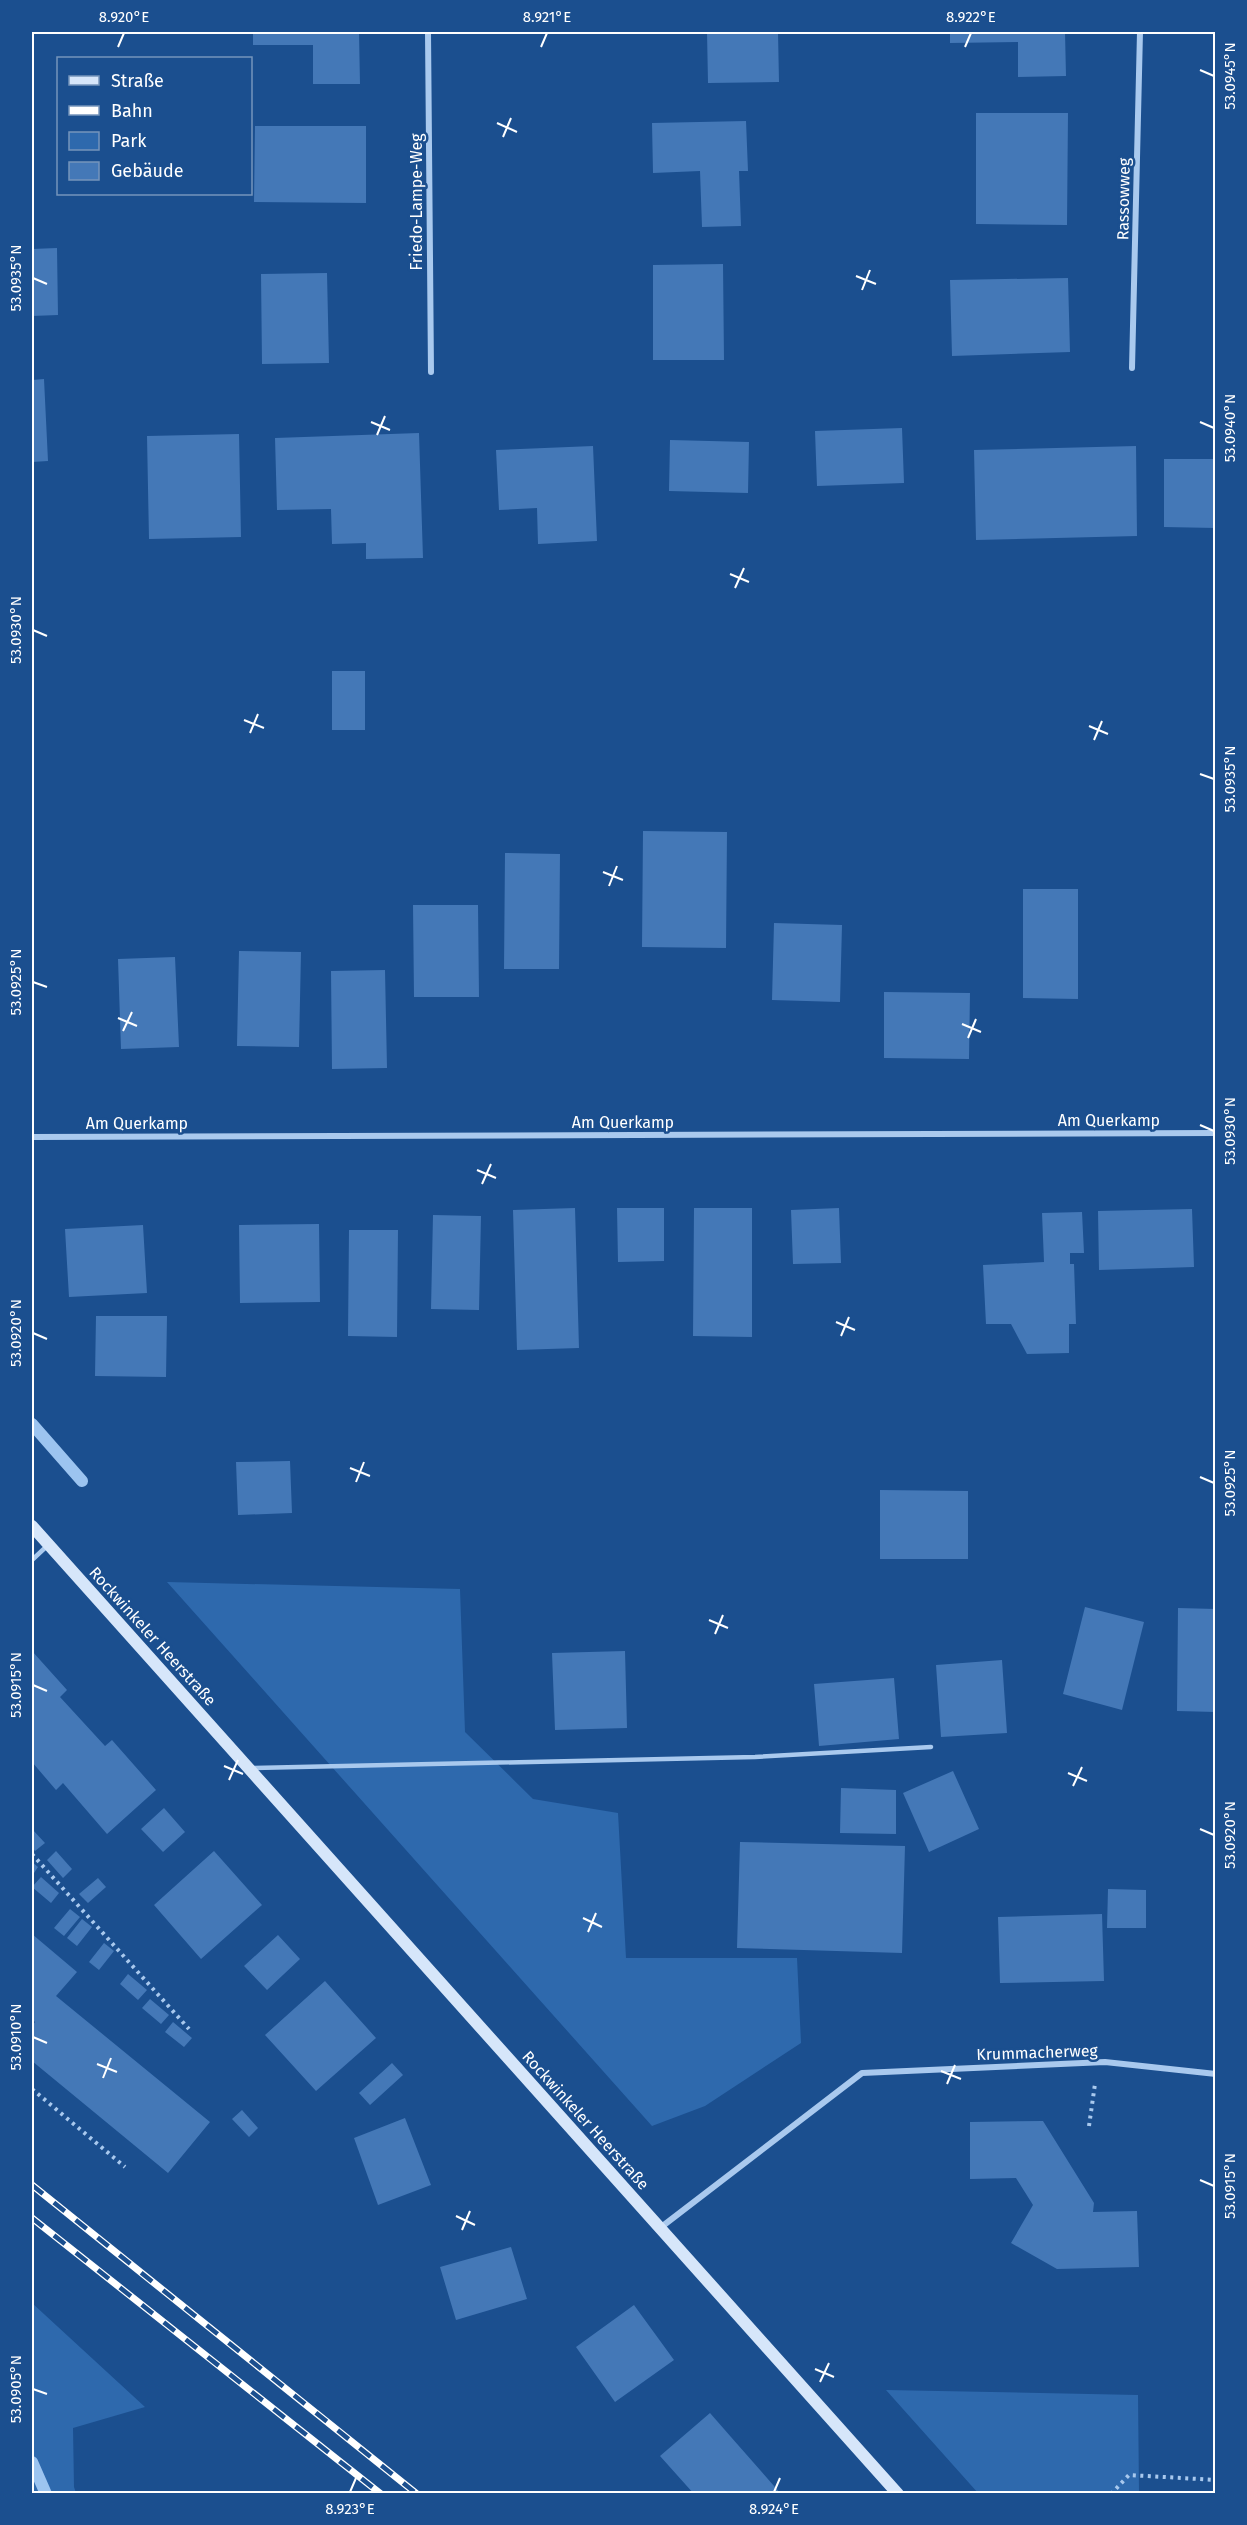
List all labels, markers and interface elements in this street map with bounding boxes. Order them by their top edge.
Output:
text: 8.920°E [99,8,149,26]
text: 8.921°E [523,8,571,26]
text: 8.922°E [946,8,996,26]
text: 53.0945°N [1221,42,1239,110]
legend [57,57,252,195]
text: Straße [111,70,164,92]
text: Bahn [111,100,153,122]
text: Park [111,130,147,152]
street label: Friedo-Lampe-Weg [407,133,426,271]
street label: Rassowweg [1113,157,1134,240]
text: Gebäude [111,160,184,182]
text: 53.0935°N [7,244,25,312]
text: 53.0940°N [1221,394,1239,462]
text: 53.0930°N [7,596,25,664]
text: 53.0935°N [1221,745,1239,813]
text: 53.0925°N [7,949,25,1015]
text: 53.0930°N [1221,1097,1239,1165]
street label: Am Querkamp [1058,1111,1160,1130]
street label: Am Querkamp [572,1113,674,1132]
street label: Am Querkamp [86,1114,188,1133]
text: 53.0920°N [7,1299,25,1367]
text: 53.0925°N [1221,1450,1239,1516]
street label: Rockwinkeler Heerstraße [85,1563,220,1710]
text: 53.0915°N [7,1652,25,1718]
text: 53.0920°N [1221,1801,1239,1869]
text: 53.0910°N [7,2003,25,2071]
street label: Krummacherweg [976,2041,1099,2064]
street label: Rockwinkeler Heerstraße [518,2047,653,2194]
text: 53.0915°N [1221,2153,1239,2219]
text: 53.0905°N [7,2355,25,2423]
text: 8.923°E [325,2500,375,2518]
text: 8.924°E [749,2500,799,2518]

